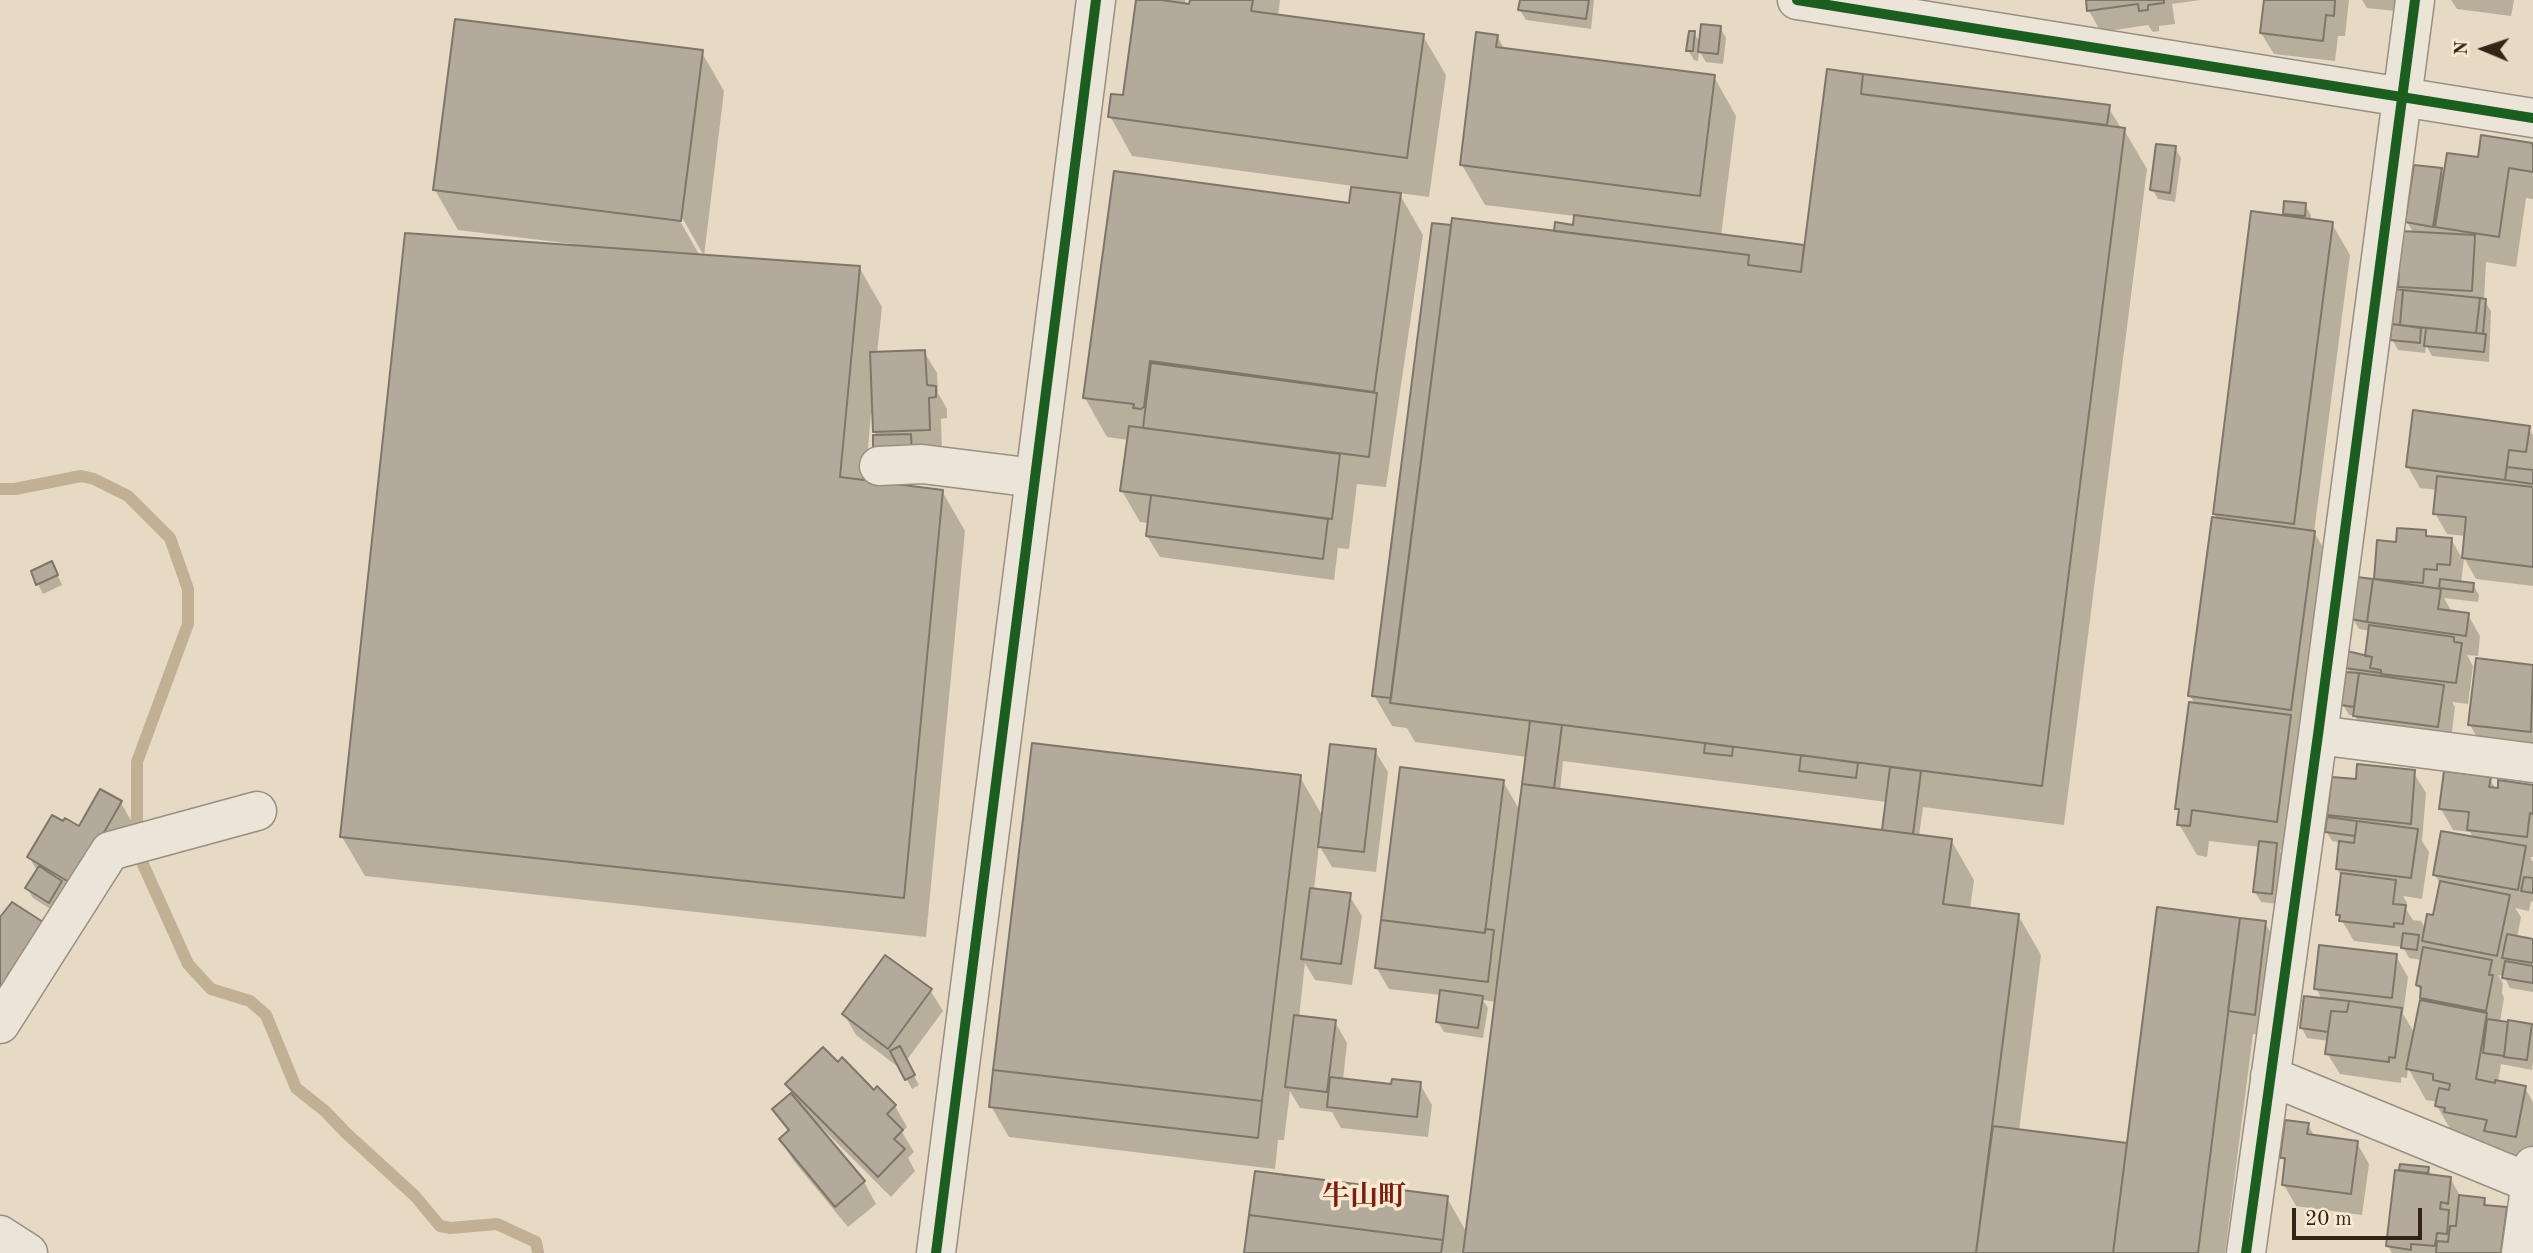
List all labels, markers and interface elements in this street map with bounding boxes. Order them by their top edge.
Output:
north arrow [2449,14,2519,84]
text: N [2453,41,2472,56]
district label: 牛山町 [1322,1181,1406,1215]
scale bar [2295,1194,2424,1238]
text: 20 m [2305,1209,2352,1230]

